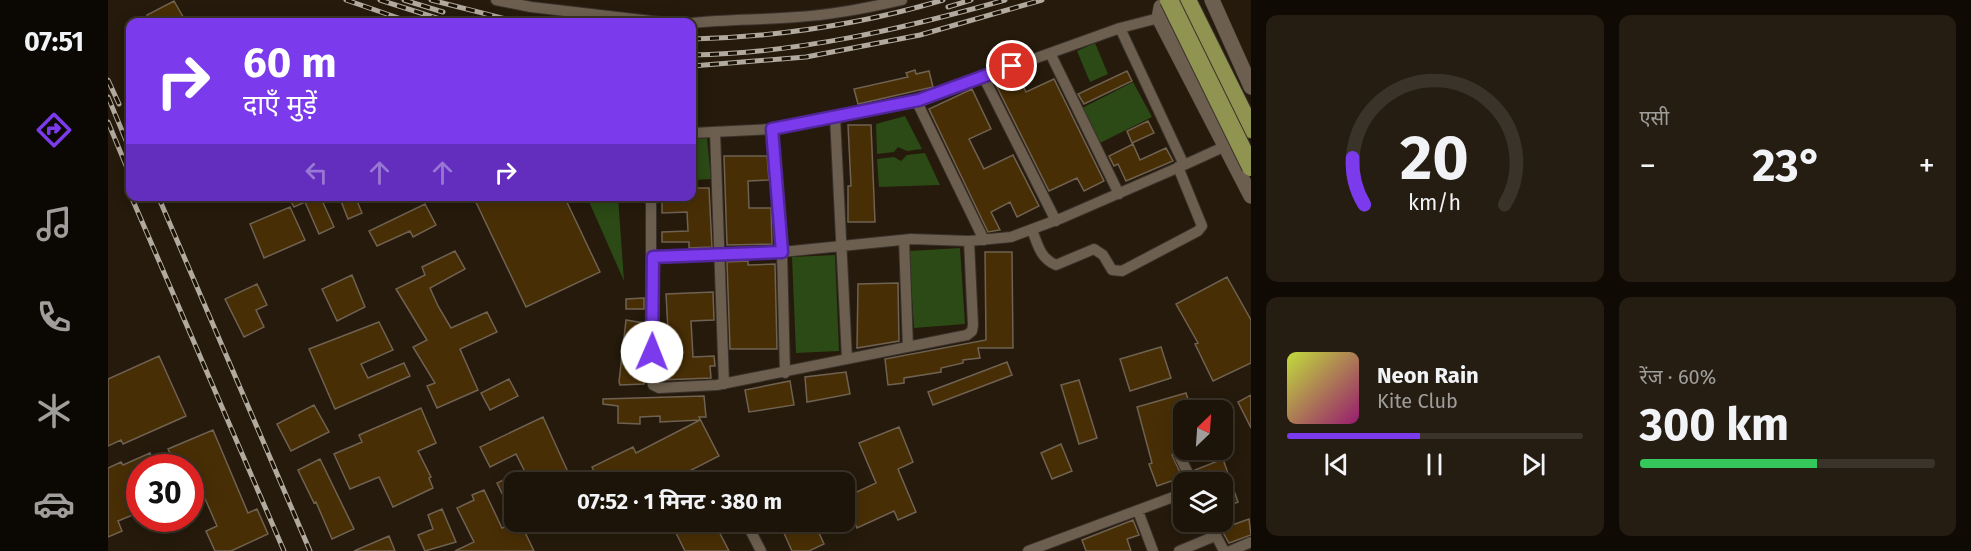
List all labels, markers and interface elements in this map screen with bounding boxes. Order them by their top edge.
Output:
text: 07:51 [24,26,84,58]
text: 60 m [243,38,337,88]
pin [986,40,1037,91]
icon: right [144,42,222,120]
icon: arrive [995,49,1028,82]
text: दाएँ मुड़ें [243,89,317,121]
text: एसी [1640,106,1669,130]
icon: directions [33,109,75,151]
text: 20 [1400,121,1469,196]
text: 23° [1752,139,1822,193]
text: − [1640,146,1656,186]
text: + [1919,146,1935,186]
icon: left [300,156,333,189]
icon: ahead [363,156,396,189]
icon: ahead [426,156,459,189]
icon: right [489,156,522,189]
text: km/h [1408,191,1461,217]
icon: music [33,203,75,245]
icon: phone [33,296,75,338]
position arrow [620,320,684,384]
text: Neon Rain [1377,362,1479,389]
text: रेंज · 60% [1640,365,1716,389]
text: Kite Club [1377,389,1458,413]
icon: climate [33,390,75,432]
text: 300 km [1640,398,1789,452]
north arrow [1173,400,1233,460]
map controls [1173,400,1233,532]
icon: previous [1320,448,1353,481]
icon: pause [1418,448,1451,481]
icon: next [1517,448,1550,481]
speed limit sign: 30 [126,454,204,532]
button: layers [1173,472,1233,532]
icon: car [33,483,75,525]
text: 07:52 · 1 मिनट · 380 m [577,488,782,515]

